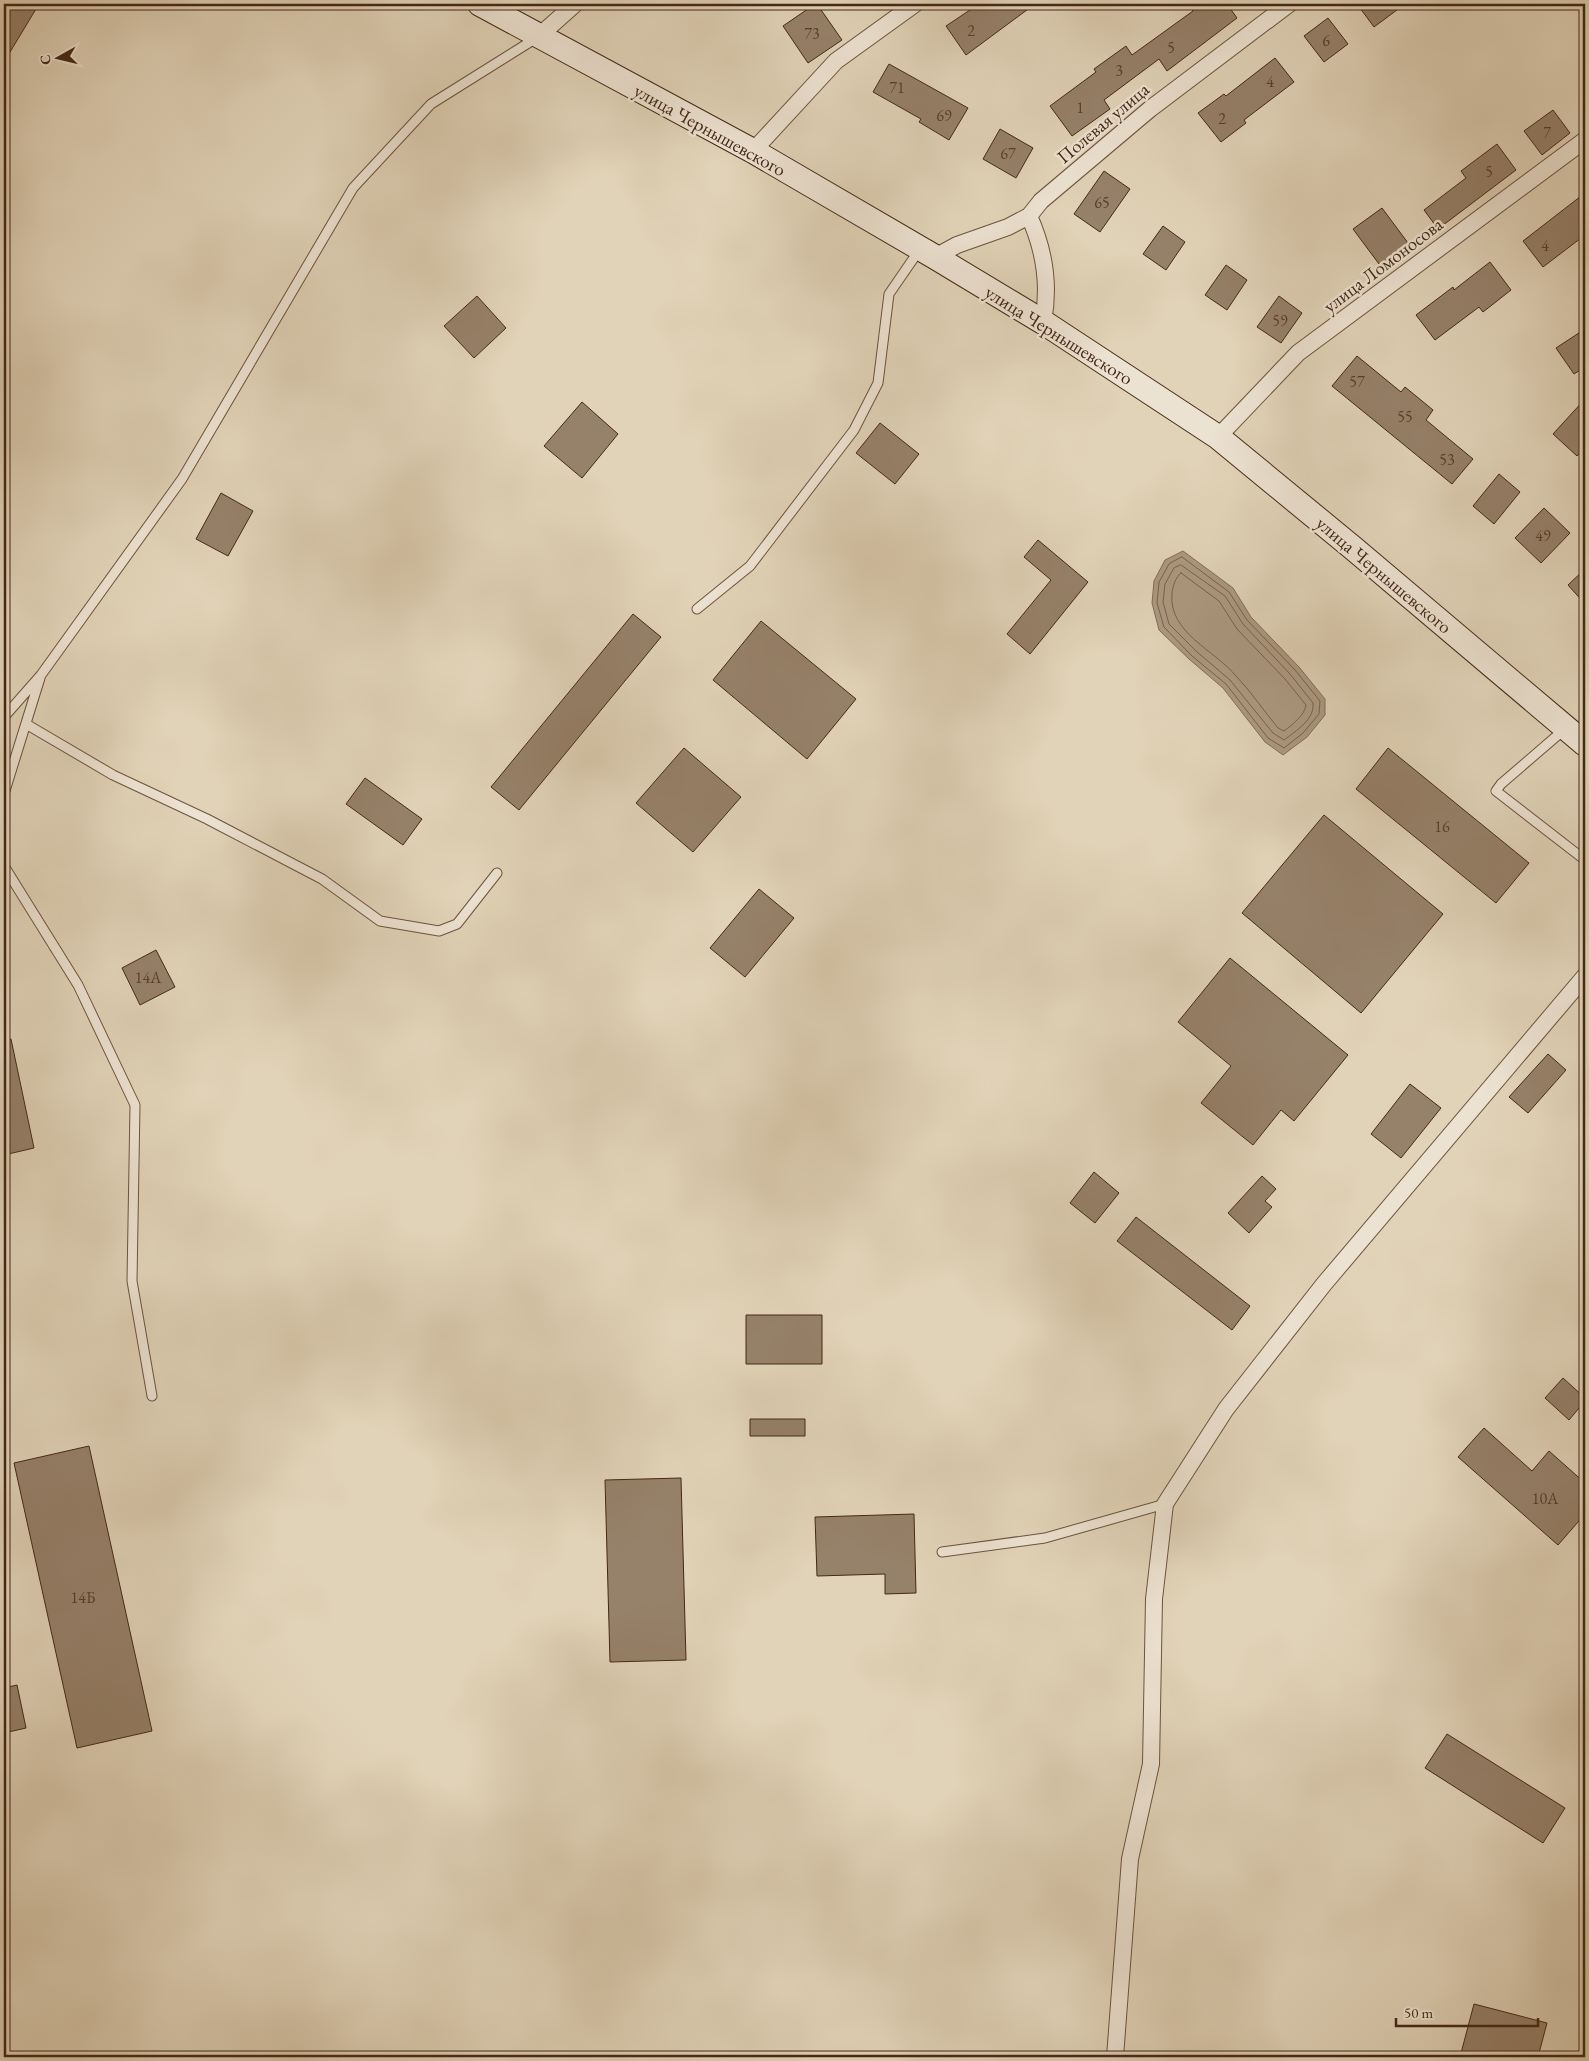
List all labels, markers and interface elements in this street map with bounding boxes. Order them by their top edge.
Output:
house number: 2 [967,20,975,41]
house number: 73 [804,23,820,44]
house number: 6 [1322,30,1330,51]
north arrow [32,32,82,82]
house number: 5 [1167,37,1175,58]
text: С [36,54,55,66]
house number: 3 [1115,60,1123,81]
house number: 4 [1266,71,1274,92]
house number: 71 [889,77,905,98]
street label: Полевая улица [1051,77,1155,169]
street label: улица Чернышевского [630,78,790,182]
house number: 1 [1076,97,1084,118]
house number: 69 [936,105,952,126]
house number: 2 [1218,108,1226,129]
house number: 7 [1543,122,1551,143]
house number: 67 [1000,143,1016,164]
house number: 5 [1485,161,1493,182]
house number: 65 [1094,192,1110,213]
street label: улица Ломоносова [1318,211,1448,318]
house number: 4 [1541,235,1549,256]
street label: улица Чернышевского [980,279,1138,391]
house number: 59 [1272,310,1288,331]
house number: 57 [1349,371,1365,392]
house number: 55 [1397,406,1413,427]
house number: 53 [1439,449,1455,470]
street label: улица Чернышевского [1311,511,1457,639]
house number: 49 [1535,525,1551,546]
house number: 16 [1434,816,1450,837]
house number: 14А [135,967,162,988]
house number: 10А [1532,1488,1559,1509]
house number: 14Б [71,1587,95,1608]
scale bar [1396,1996,1539,2028]
text: 50 m [1404,2003,1433,2022]

